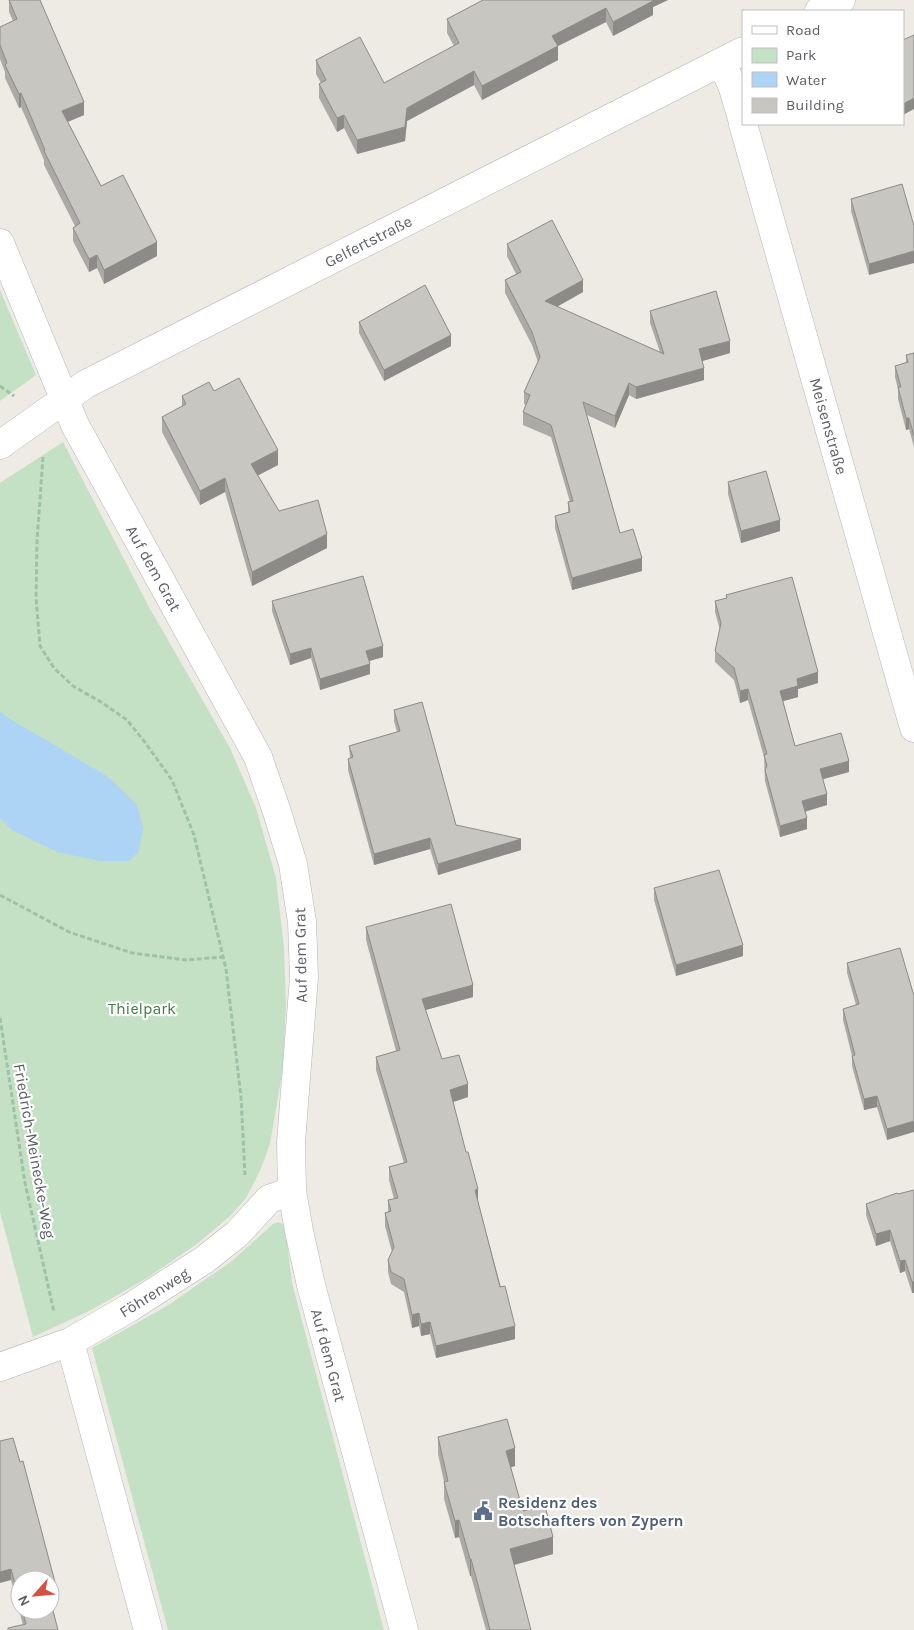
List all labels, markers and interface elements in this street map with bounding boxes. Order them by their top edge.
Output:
legend [742,10,904,125]
text: Road [786,21,821,39]
text: Park [786,46,816,64]
text: Water [786,71,827,89]
text: Building [786,96,844,114]
street label: Gelfertstraße [321,211,415,272]
street label: Meisenstraße [806,376,851,477]
street label: Auf dem Grat [122,522,185,615]
street label: Auf dem Grat [290,907,311,1003]
park label: Thielpark [108,999,176,1018]
street label: Friedrich-Meinecke-Weg [10,1062,59,1240]
street label: Föhrenweg [116,1263,193,1321]
street label: Auf dem Grat [307,1307,350,1404]
place label: Residenz des Botschafters von Zypern [498,1493,683,1530]
public building icon: Residenz des Botschafters von Zypern [472,1500,494,1522]
north arrow [10,1570,60,1620]
text: N [14,1592,34,1609]

